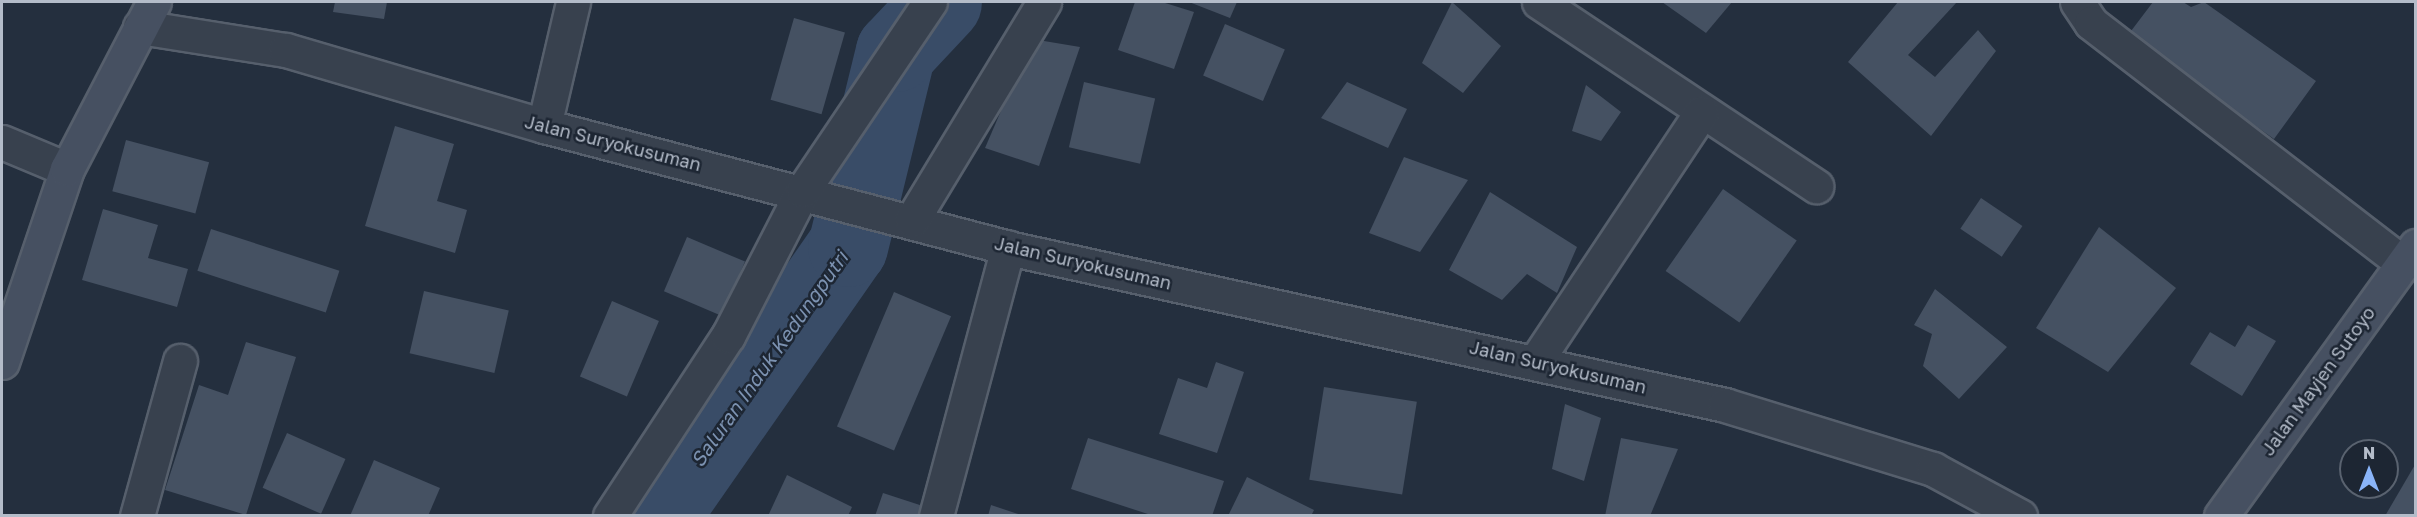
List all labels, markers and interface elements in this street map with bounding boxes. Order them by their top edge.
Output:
street label: Jalan Suryokusuman [523,111,703,175]
street label: Jalan Suryokusuman [992,232,1174,294]
water label: Saluran Induk Kedungputri [685,247,853,471]
street label: Jalan Mayjen Sutoyo [2257,302,2379,460]
street label: Jalan Suryokusuman [1467,336,1649,398]
north arrow [2339,439,2399,499]
text: N [2363,443,2375,463]

